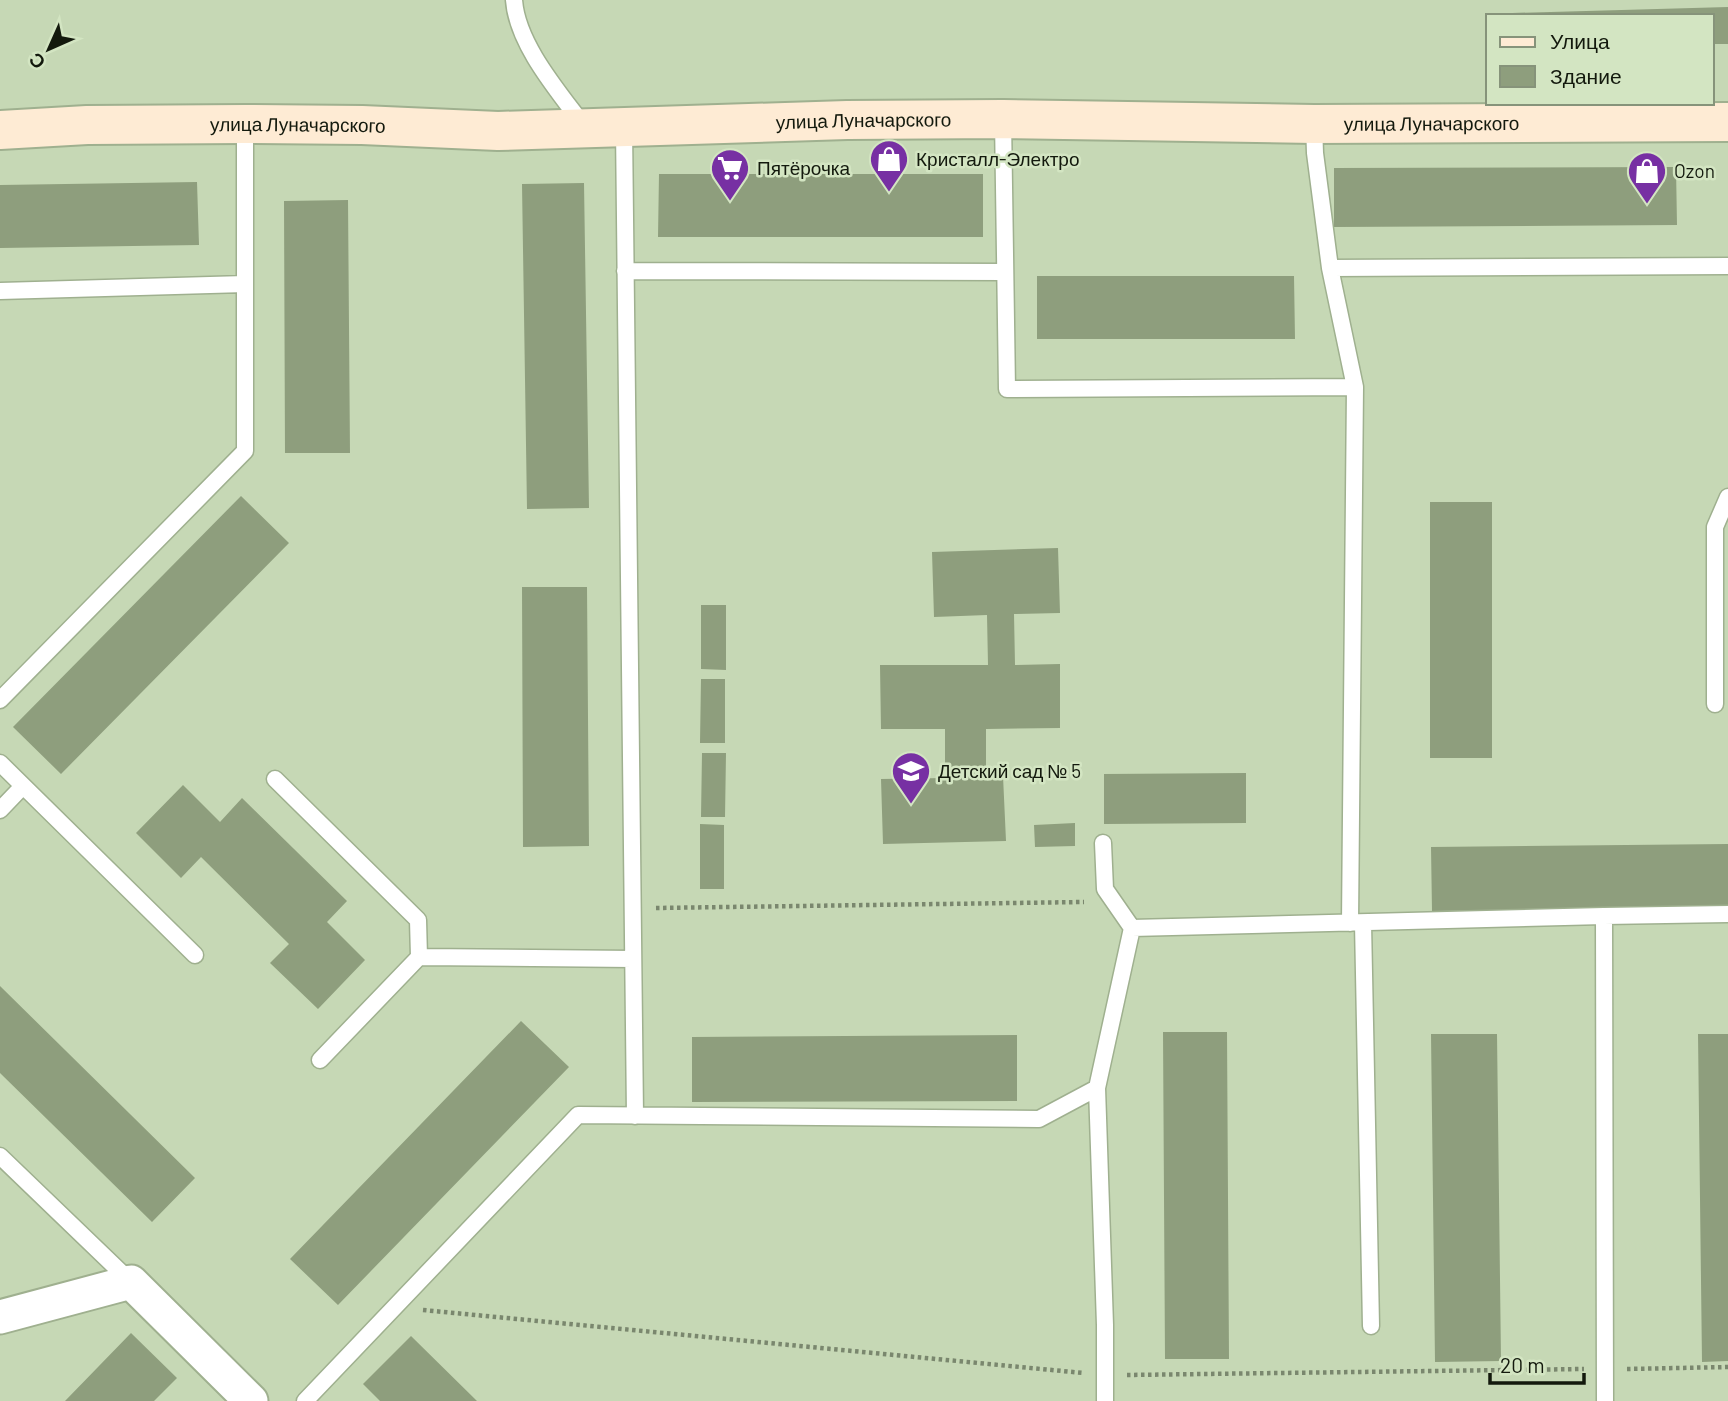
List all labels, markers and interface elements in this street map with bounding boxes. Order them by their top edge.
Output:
north arrow [14,14,84,84]
legend [1486,14,1714,105]
text: Улица [1550,28,1610,53]
text: С [23,48,50,74]
text: Здание [1550,63,1622,88]
street label: улица Луначарского [775,107,951,133]
street label: улица Луначарского [1344,111,1519,135]
street label: улица Луначарского [210,112,386,137]
shop icon: Кристалл-Электро [868,138,910,193]
supermarket icon: Пятёрочка [709,147,751,202]
place label: Кристалл-Электро [916,147,1080,170]
shop icon: Ozon [1626,150,1668,205]
place label: Пятёрочка [757,156,851,179]
place label: Ozon [1674,159,1715,182]
school or university icon: Детский сад № 5 [890,750,932,805]
place label: Детский сад № 5 [938,759,1081,782]
scale bar [1490,1342,1584,1386]
text: 20 m [1500,1352,1545,1377]

